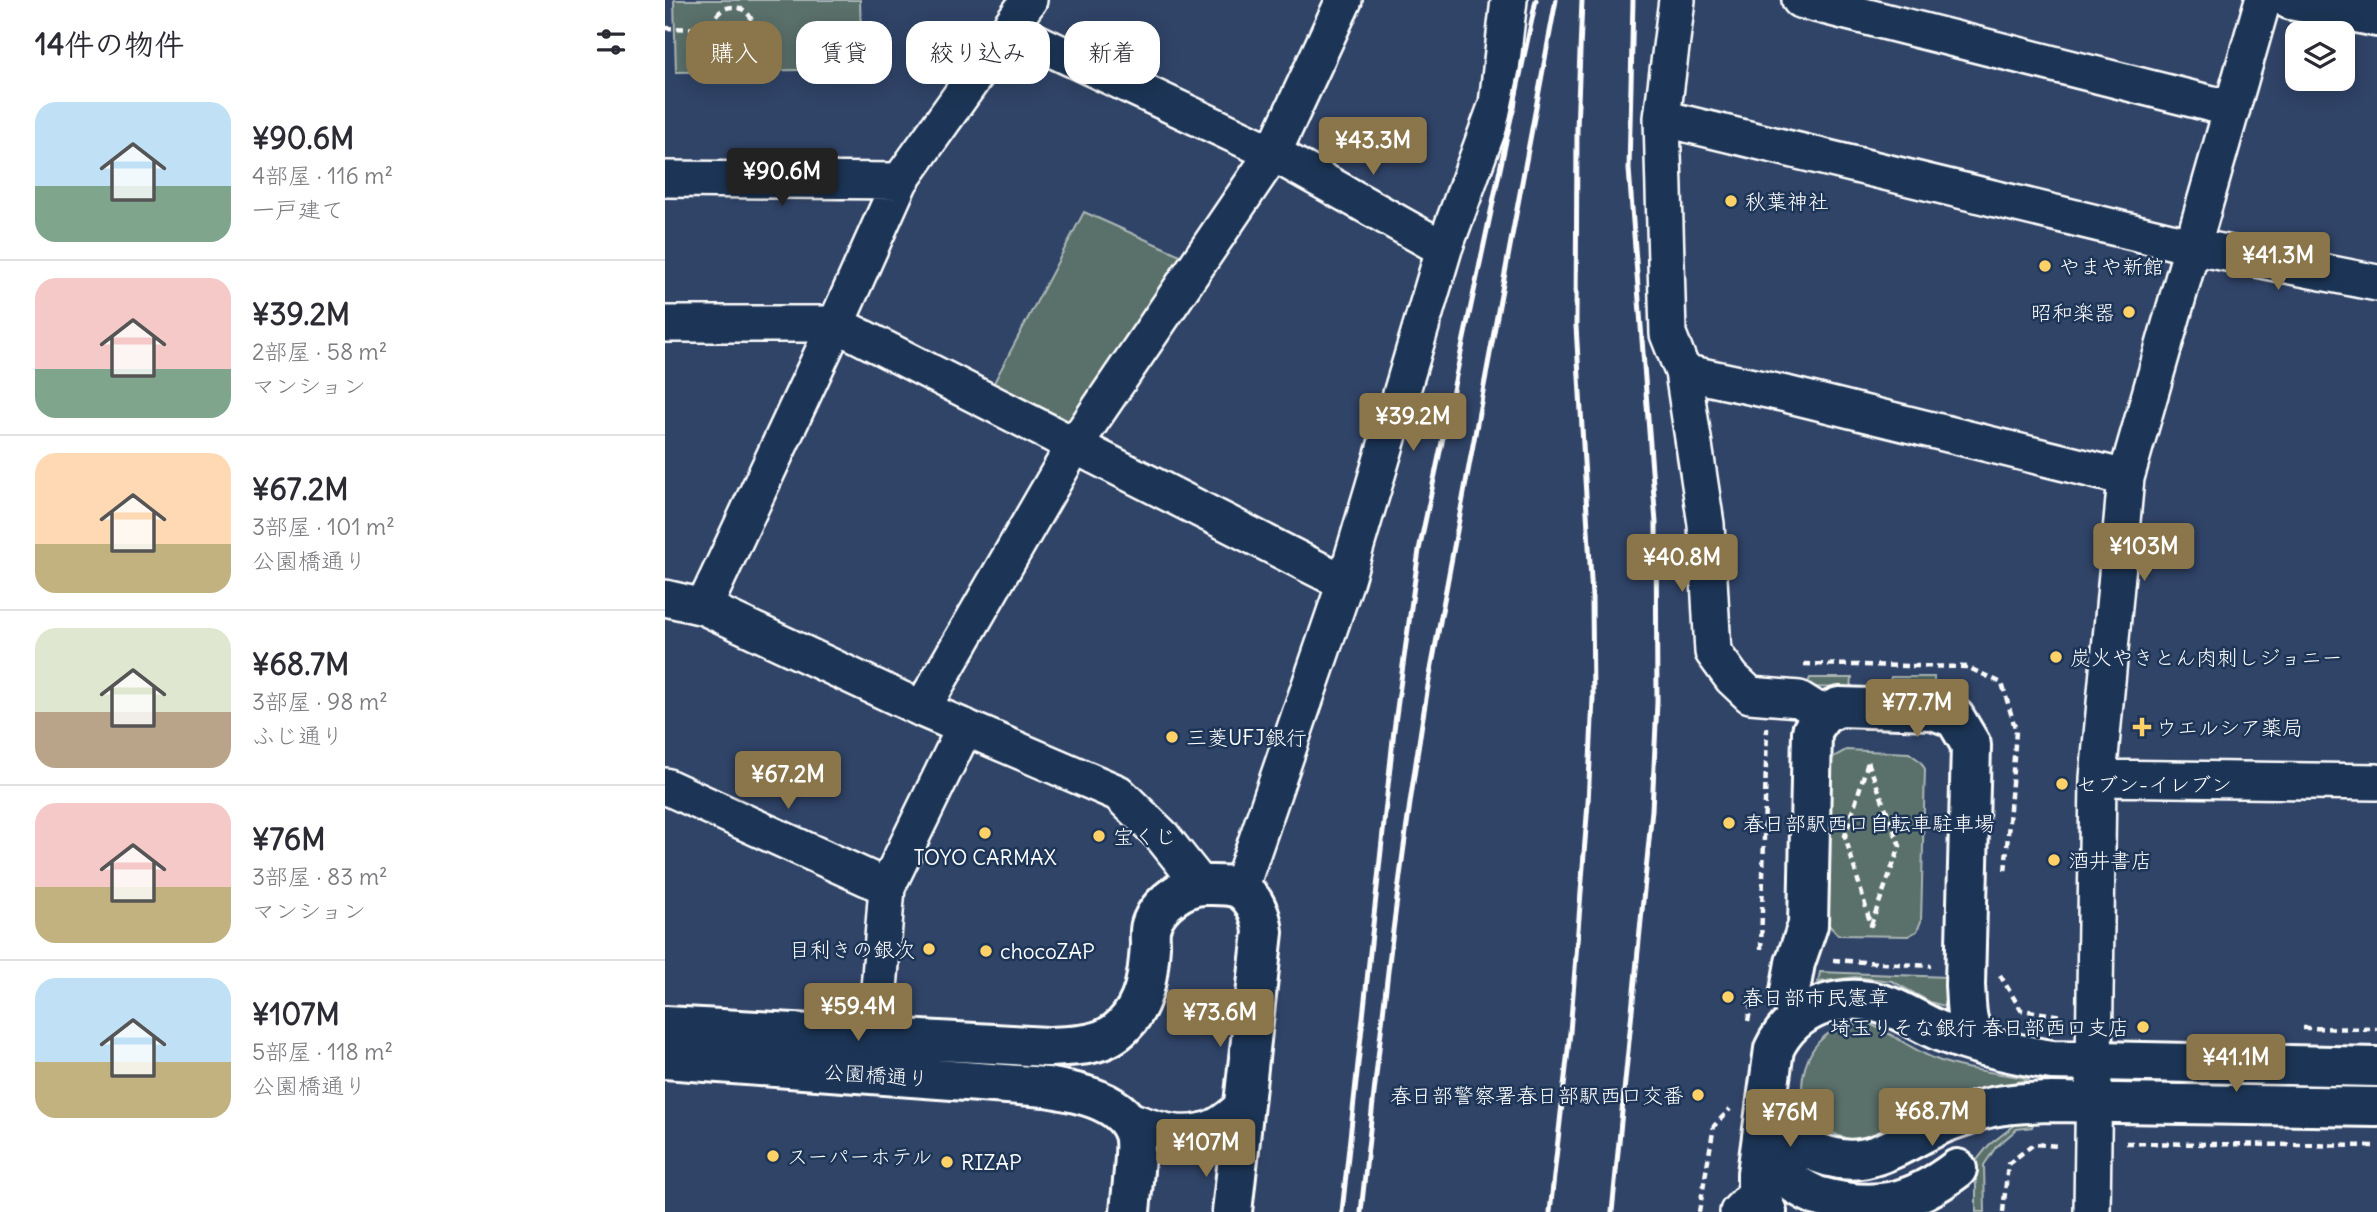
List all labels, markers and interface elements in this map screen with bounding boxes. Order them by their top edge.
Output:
chip: 購入 [686,21,782,84]
chip: 賃貸 [796,21,892,84]
chip: 絞り込み [906,21,1050,84]
chip: 新着 [1064,21,1160,84]
map controls [2285,21,2355,91]
button: layers [2285,21,2355,91]
icon: filters [592,23,630,61]
text: 14件の物件 [35,25,184,63]
pin: ¥43.3M [1316,118,1430,177]
text: ¥90.6M [252,119,354,157]
text: ¥43.3M [1335,125,1411,154]
icon: home [91,130,175,214]
pin: ¥90.6M [725,148,839,208]
text: ¥90.6M [743,156,821,185]
text: 4部屋 · 116 m² [252,161,393,190]
place label: 秋葉神社 [1745,188,1829,215]
marker: 秋葉神社 [1723,193,1739,209]
text: 一戸建て [252,195,344,224]
pin: ¥41.3M [2221,232,2335,292]
text: ¥41.3M [2242,240,2314,269]
place label: やまや新館 [2059,253,2164,280]
marker: やまや新館 [2037,258,2053,274]
text: ¥39.2M [252,295,350,333]
place label: 昭和楽器 [2031,299,2115,326]
marker: 昭和楽器 [2121,304,2137,320]
icon: home [91,306,175,390]
text: 2部屋 · 58 m² [252,337,387,366]
text: マンション [252,371,366,400]
pin: ¥39.2M [1356,393,1470,453]
text: ¥39.2M [1375,401,1451,430]
text: ¥67.2M [252,470,349,508]
icon: home [91,481,175,565]
text: 3部屋 · 101 m² [252,512,395,541]
pin: ¥103M [2095,524,2193,583]
text: ¥103M [2109,531,2179,560]
pin: ¥40.8M [1625,534,1739,594]
text: ¥40.8M [1643,542,1721,571]
text: 公園橋通り [252,546,367,575]
place label: 炭火やきとん肉刺しジョニー [2070,644,2343,671]
text: ¥68.7M [252,645,349,683]
marker: 炭火やきとん肉刺しジョニー [2048,649,2064,665]
icon: home [91,656,175,740]
pin: ¥77.7M [1860,680,1974,739]
text: 3部屋 · 98 m² [252,687,388,716]
text: ¥77.7M [1882,687,1952,716]
place label: ウエルシア薬局 [2156,714,2303,741]
marker: ウエルシア薬局 [2134,719,2150,735]
text: ふじ通り [252,721,344,750]
place label: 三菱UFJ銀行 [1186,724,1307,751]
marker: 三菱UFJ銀行 [1164,729,1180,745]
pin: ¥67.2M [731,752,845,811]
text: ¥67.2M [751,759,825,788]
place label: セブン-イレブン [2076,771,2232,798]
marker: セブン-イレブン [2054,776,2070,792]
place label: 春日部駅西口自転車駐車場 [1743,810,1995,837]
marker: 春日部駅西口自転車駐車場 [1721,815,1737,831]
text: ¥76M [252,820,326,858]
place label: 宝くじ [1113,823,1176,850]
marker: TOYO CARMAX [977,825,993,841]
marker: 宝くじ [1091,828,1107,844]
icon: home [91,831,175,915]
place label: TOYO CARMAX [913,844,1057,871]
place label: 酒井書店 [2068,847,2152,874]
marker: 酒井書店 [2046,852,2062,868]
text: 3部屋 · 83 m² [252,862,388,891]
text: マンション [252,896,366,925]
place label: 目利きの銀次 [789,936,915,963]
place label: chocoZAP [1000,938,1095,965]
marker: 目利きの銀次 [921,941,937,957]
marker: chocoZAP [978,943,994,959]
pin: ¥59.4M [801,984,915,1043]
place label: 春日部市民憲章 [1742,984,1889,1011]
marker: 春日部市民憲章 [1720,989,1736,1005]
pin: ¥73.6M [1163,990,1277,1049]
text: ¥59.4M [820,991,896,1020]
text: ¥107M [252,995,340,1033]
text: ¥73.6M [1183,997,1257,1026]
icon: home [91,1006,175,1090]
place label: 埼玉りそな銀行 春日部西口支店 [1830,1014,2129,1041]
marker: 埼玉りそな銀行 春日部西口支店 [2135,1019,2151,1035]
pin: ¥41.1M [2179,1034,2293,1094]
text: 5部屋 · 118 m² [252,1037,393,1066]
text: ¥41.1M [2202,1042,2270,1071]
street label: 公園橋通り [823,1058,929,1092]
text: 公園橋通り [252,1071,367,1100]
place label: 春日部警察署春日部駅西口交番 [1390,1082,1684,1109]
marker: 春日部警察署春日部駅西口交番 [1690,1087,1706,1103]
pin: ¥68.7M [1875,1088,1989,1148]
pin: ¥76M [1749,1090,1831,1149]
text: ¥68.7M [1895,1096,1969,1125]
text: ¥76M [1762,1097,1818,1126]
pin: ¥107M [1157,1120,1255,1179]
text: ¥107M [1172,1127,1240,1156]
place label: スーパーホテル [787,1143,932,1170]
marker: スーパーホテル [765,1148,781,1164]
place label: RIZAP [961,1149,1022,1176]
marker: RIZAP [939,1154,955,1170]

